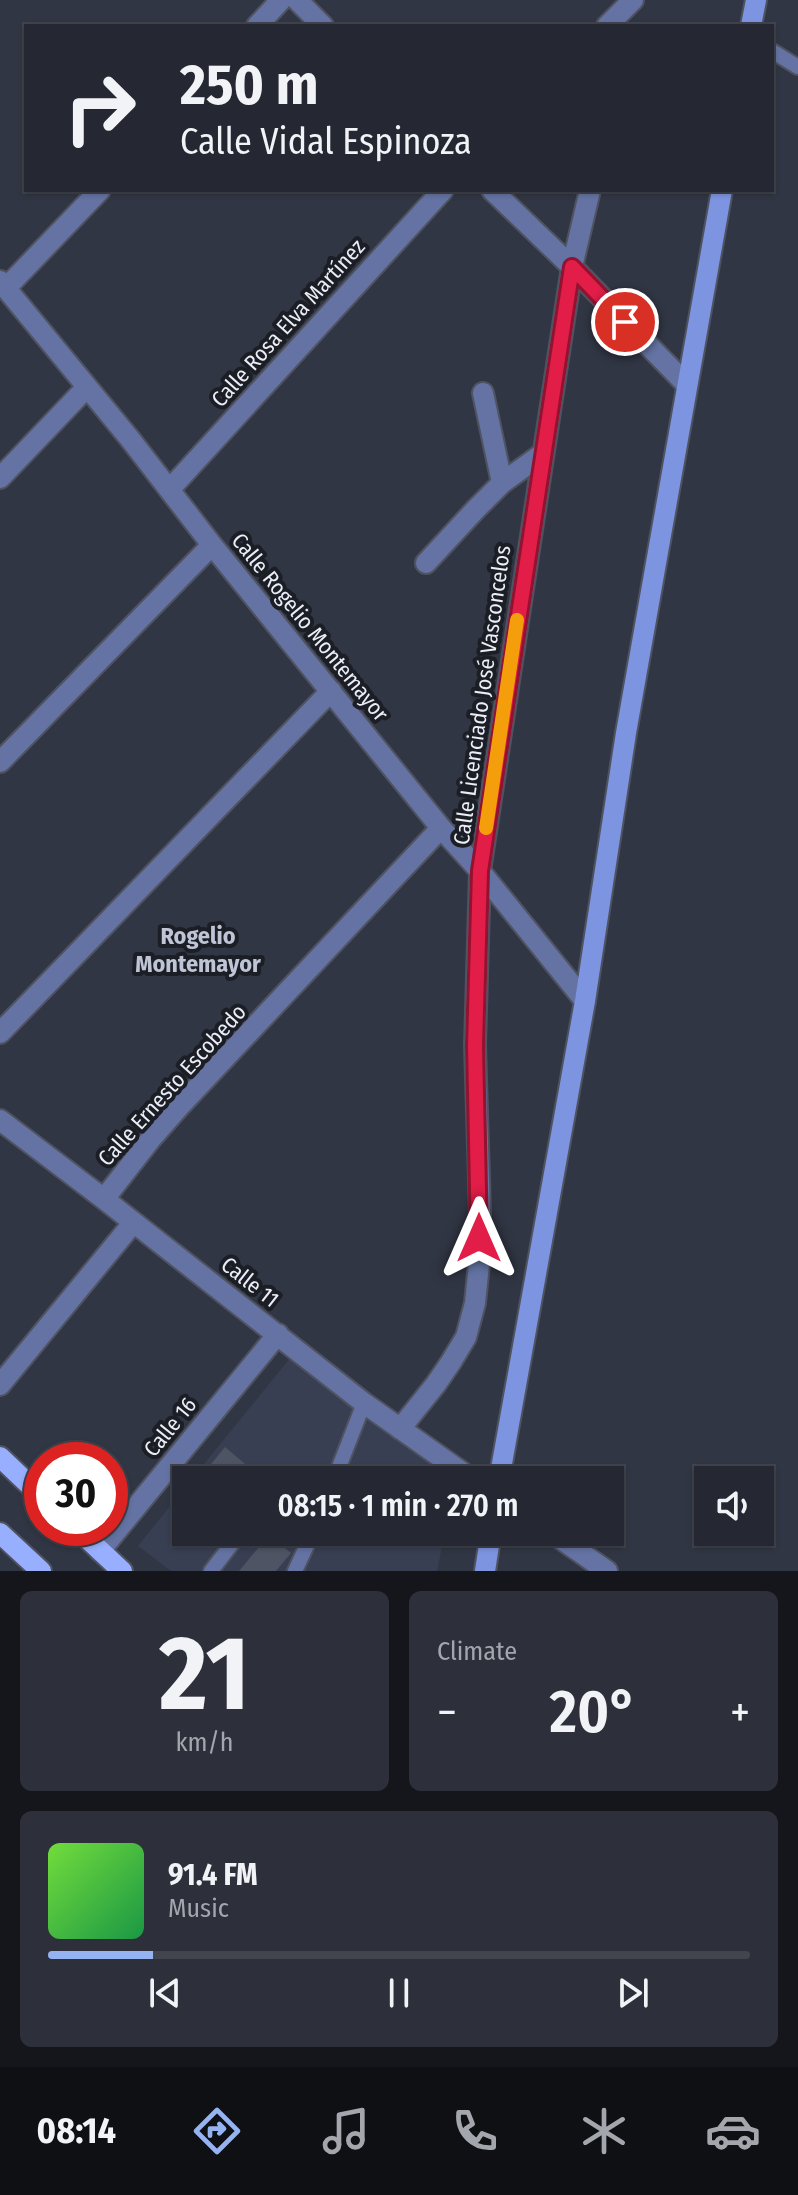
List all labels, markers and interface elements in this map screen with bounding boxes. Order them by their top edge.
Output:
text: 250 m [180,52,318,119]
icon: right [48,56,152,160]
text: Calle Vidal Espinoza [180,120,472,164]
street label: Calle Rosa Elva Martínez [206,233,371,412]
pin [591,288,659,356]
icon: arrive [603,300,647,344]
street label: Calle Rogelio Montemayor [226,528,394,727]
street label: Calle Licenciado José Vasconcelos [448,544,516,846]
district label: Rogelio Montemayor [135,922,261,978]
street label: Calle Ernesto Escobedo [92,999,252,1171]
position arrow [437,1196,521,1280]
street label: Calle 11 [216,1251,284,1313]
street label: Calle 16 [138,1392,202,1462]
speed limit sign: 30 [24,1442,128,1546]
map controls [694,1466,774,1546]
button: sound [694,1466,774,1546]
text: 08:15 · 1 min · 270 m [278,1488,518,1524]
text: 21 [159,1612,250,1737]
text: Climate [437,1636,517,1667]
text: 20° [549,1676,637,1748]
text: − [437,1686,457,1739]
text: + [730,1686,750,1739]
text: km/h [176,1727,233,1758]
text: 91.4 FM [168,1857,258,1893]
text: Music [168,1893,229,1924]
icon: previous [143,1971,187,2015]
icon: pause [377,1971,421,2015]
icon: next [611,1971,655,2015]
icon: directions [189,2103,245,2159]
icon: music [318,2103,374,2159]
icon: phone [447,2103,503,2159]
icon: climate [576,2103,632,2159]
icon: car [705,2103,761,2159]
text: 08:14 [37,2109,116,2153]

